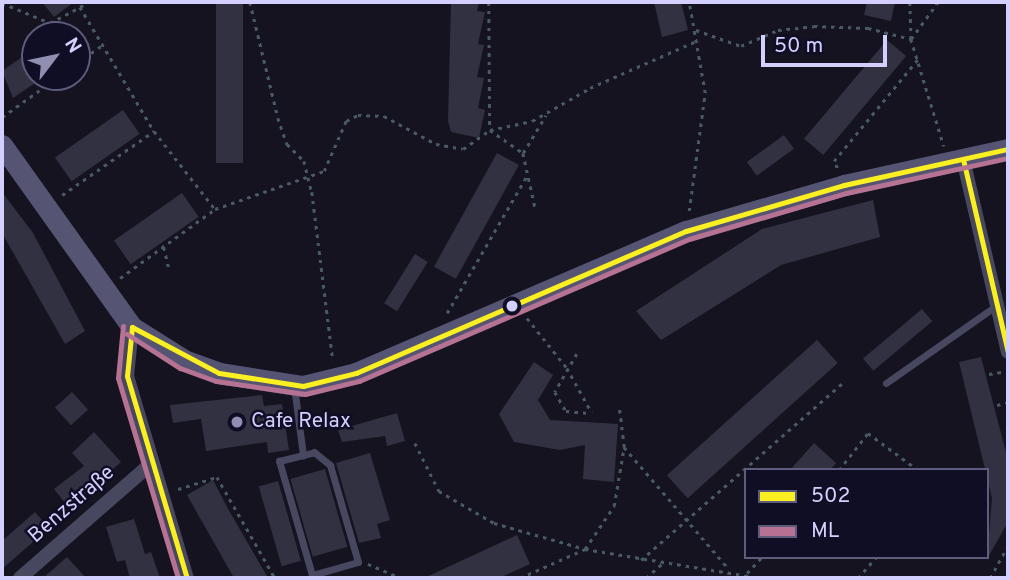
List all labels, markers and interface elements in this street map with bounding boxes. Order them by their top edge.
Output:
north arrow [21,21,91,91]
scale bar [765,21,891,65]
text: 50 m [774,33,823,60]
text: N [58,34,86,58]
unlabelled marker [505,299,519,313]
place label: Cafe Relax [251,409,351,435]
marker: Cafe Relax [229,414,245,430]
street label: Benzstraße [24,461,120,549]
legend [744,468,989,559]
text: 502 [811,483,850,510]
text: ML [811,518,840,545]

